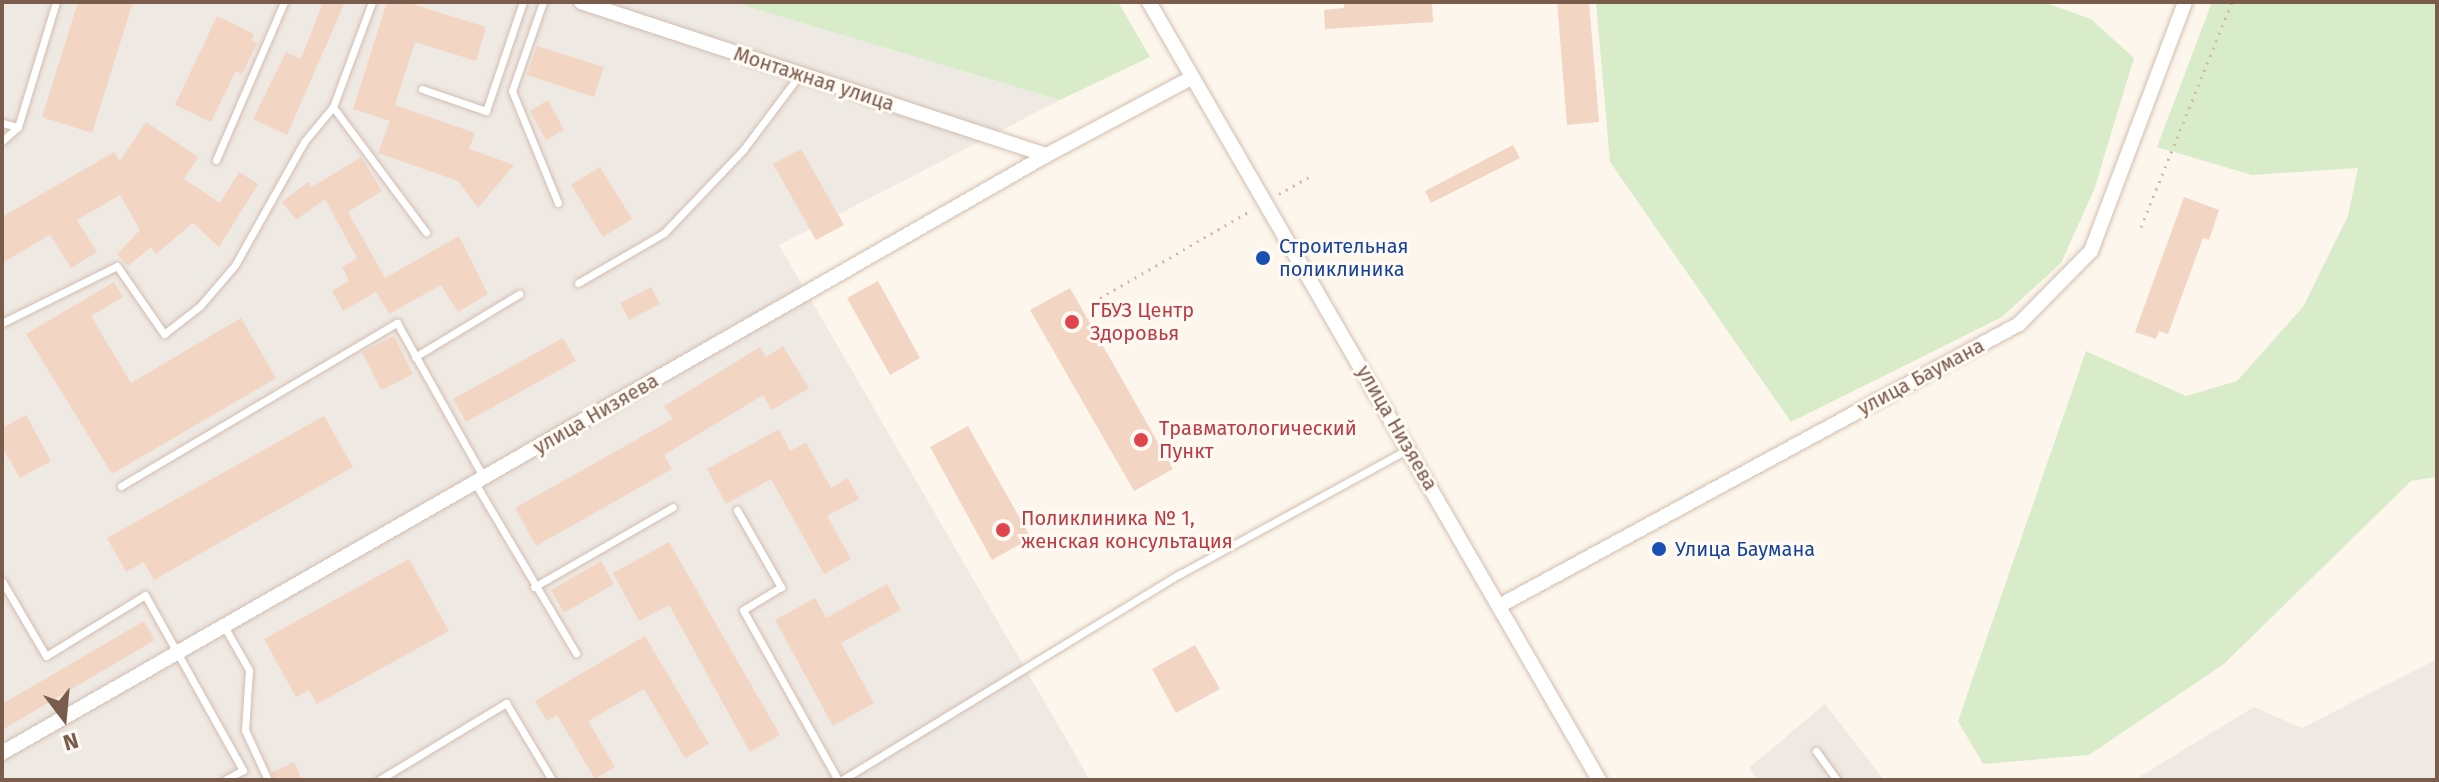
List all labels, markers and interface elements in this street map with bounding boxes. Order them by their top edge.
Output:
street label: Монтажная улица [731,42,897,116]
place label: Строительная поликлиника [1279,234,1409,281]
marker: Строительная поликлиника [1254,249,1272,267]
place label: ГБУЗ Центр Здоровья [1090,298,1194,345]
marker: ГБУЗ Центр Здоровья [1061,311,1083,333]
street label: улица Баумана [1854,334,1988,420]
street label: улица Низяева [1351,361,1443,495]
street label: улица Низяева [529,368,663,460]
place label: Травматологический Пункт [1159,416,1357,463]
marker: Травматологический Пункт [1130,429,1152,451]
place label: Поликлиника № 1, женская консультация [1021,506,1233,553]
marker: Поликлиника № 1, женская консультация [992,519,1014,541]
place label: Улица Баумана [1675,537,1815,561]
marker: Улица Баумана [1650,540,1668,558]
north arrow [24,678,104,758]
text: N [60,727,81,757]

